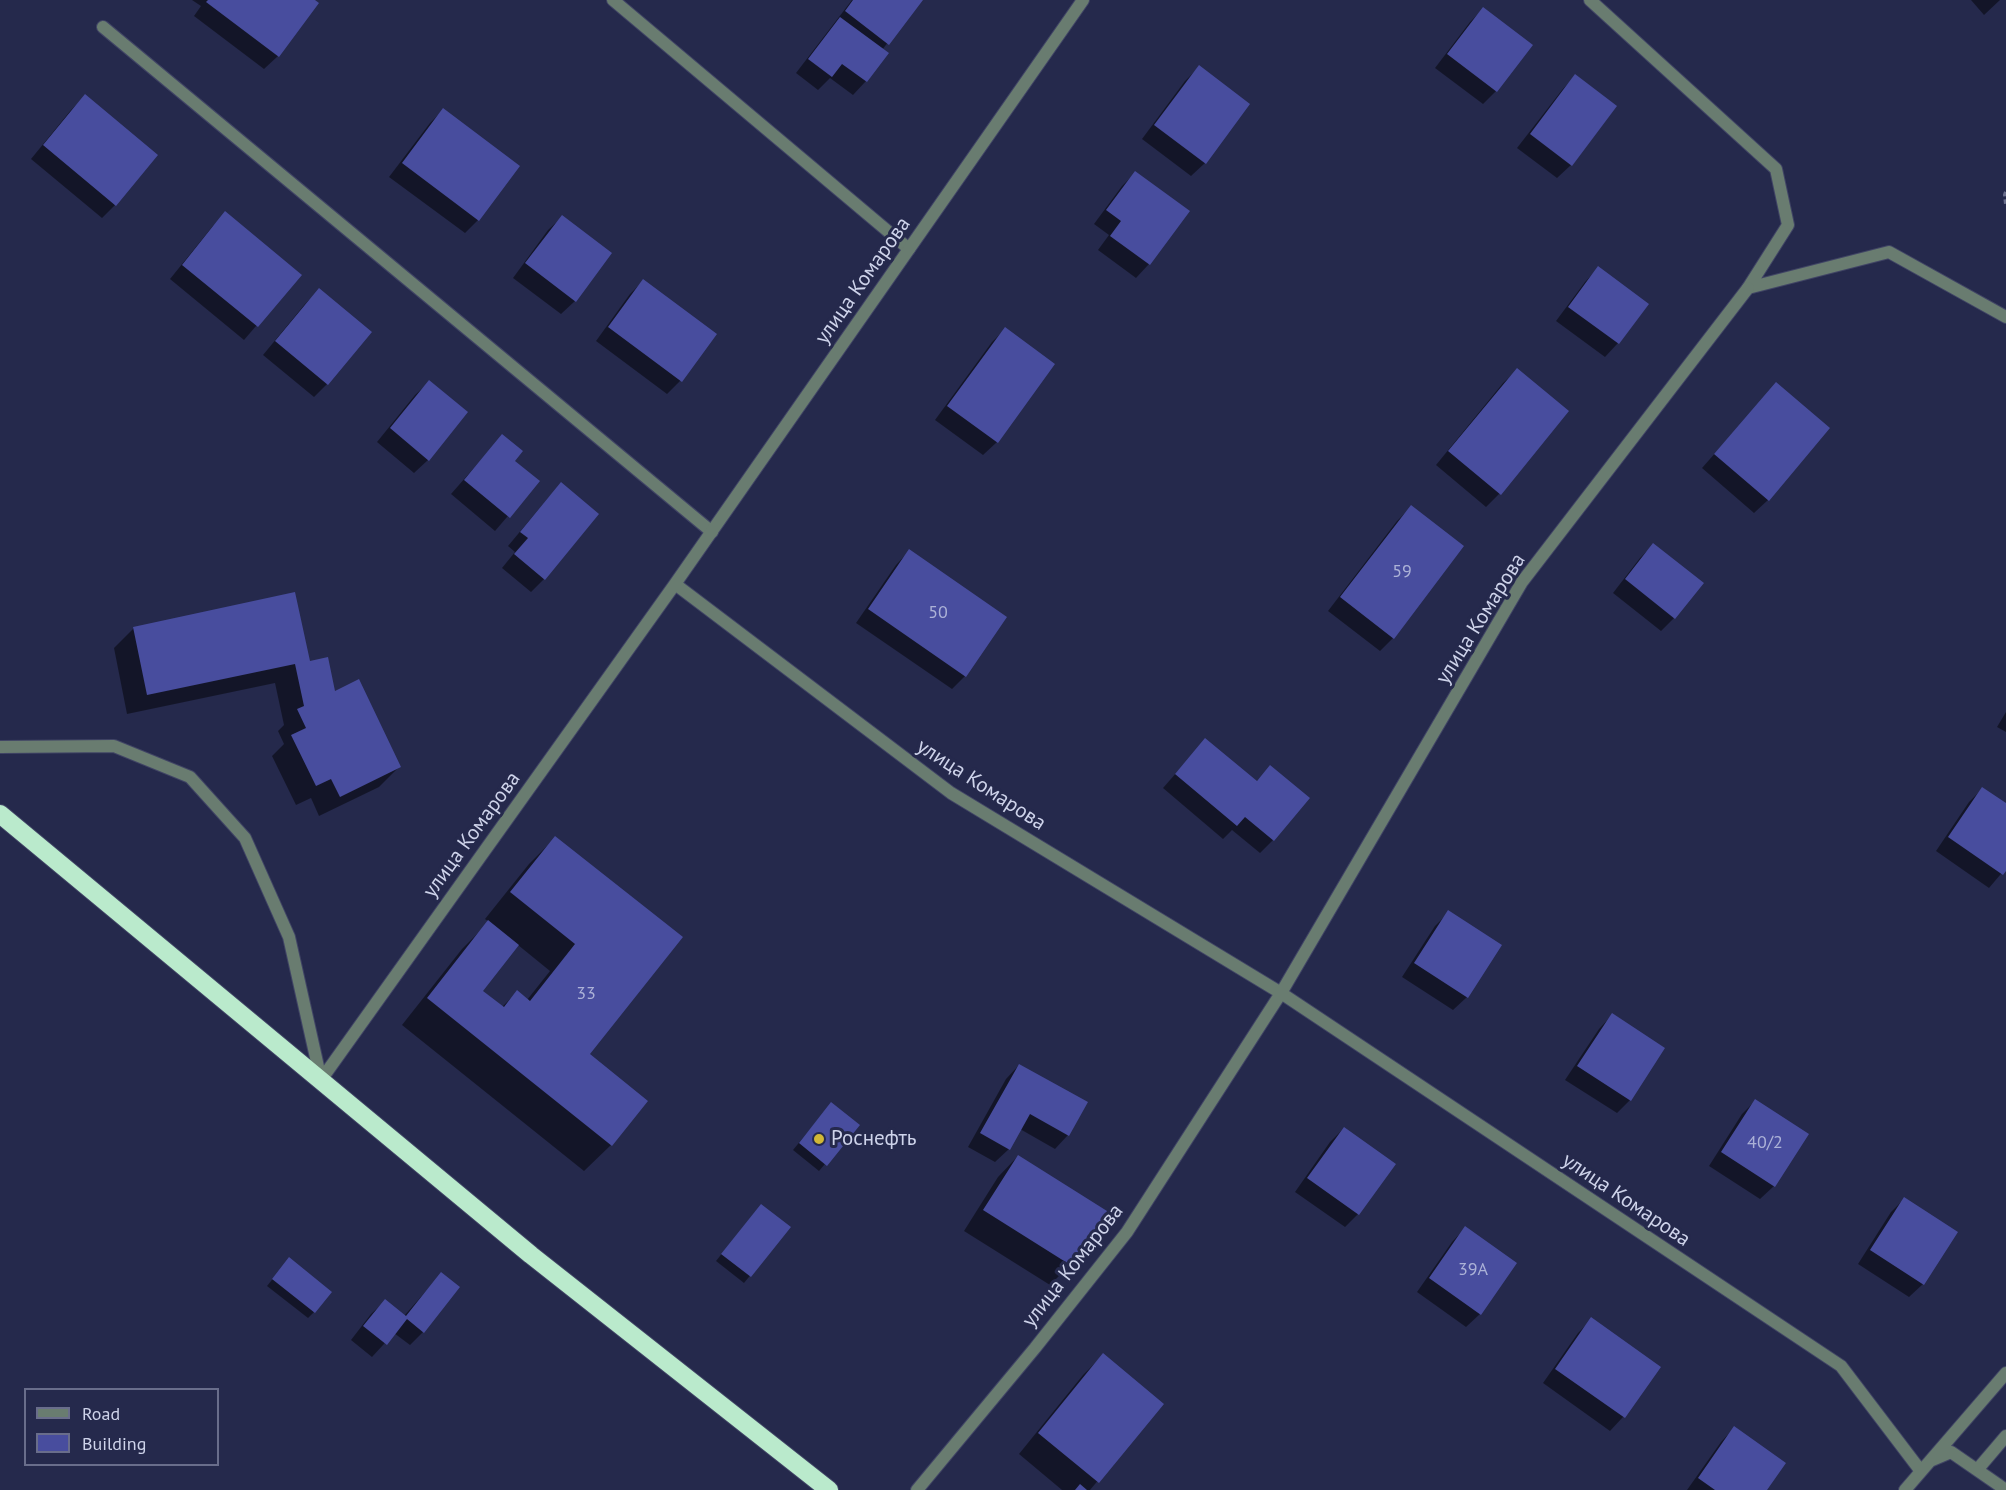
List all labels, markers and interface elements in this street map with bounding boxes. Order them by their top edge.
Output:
street label: улица Комарова [810,213,916,349]
street label: улица Комарова [1431,549,1531,689]
house number: 59 [1392,561,1412,583]
house number: 50 [928,602,948,624]
street label: улица Комарова [912,734,1050,836]
street label: улица Комарова [418,767,526,903]
house number: 33 [576,983,596,1005]
place label: Роснефть [831,1126,917,1152]
marker: Роснефть [812,1132,826,1146]
house number: 40/2 [1747,1132,1783,1154]
street label: улица Комарова [1557,1148,1695,1252]
street label: улица Комарова [1017,1199,1129,1333]
house number: 39А [1458,1259,1488,1281]
legend [24,1388,219,1466]
text: Road [82,1402,120,1425]
text: Building [82,1432,146,1455]

